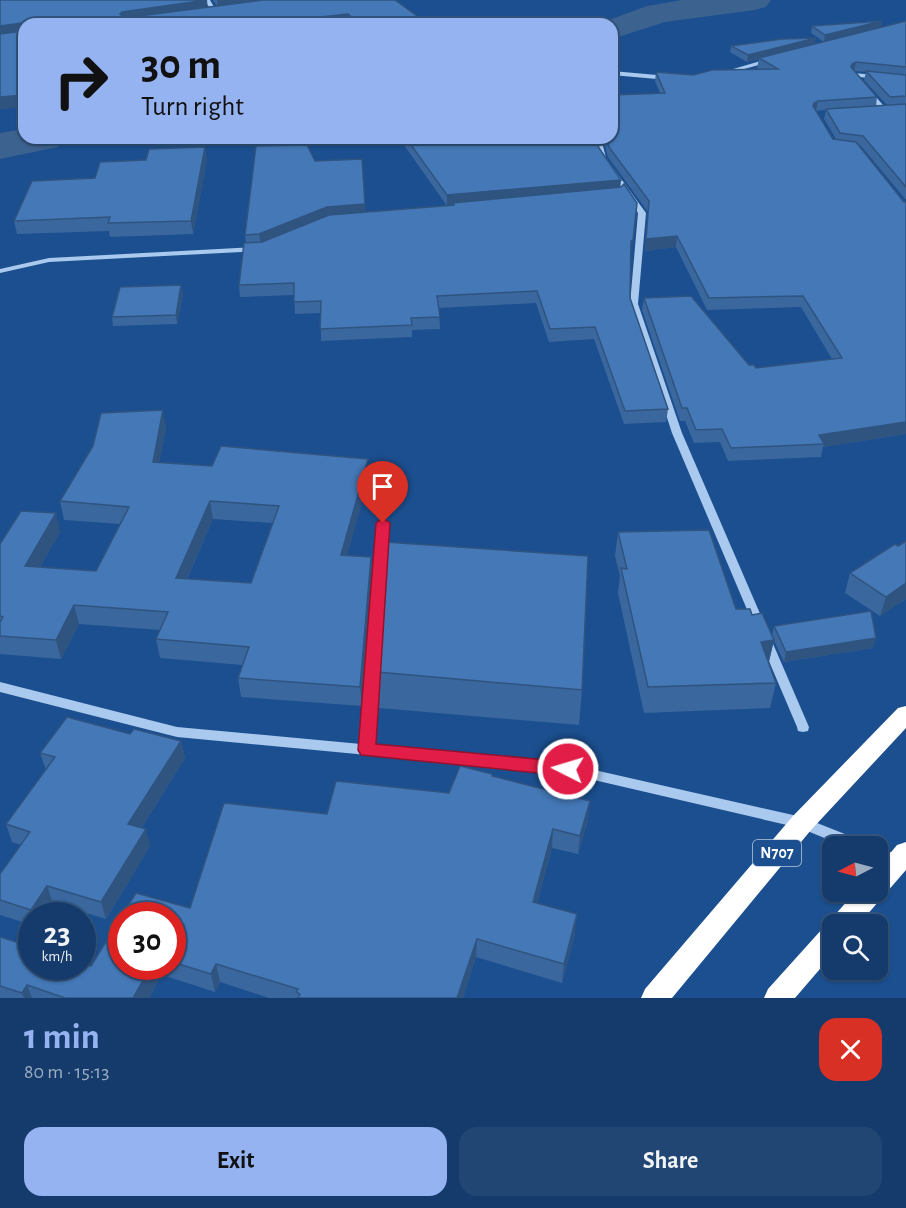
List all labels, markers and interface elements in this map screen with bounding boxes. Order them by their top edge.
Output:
icon: right [42,42,120,120]
text: 30 m [141,44,221,86]
text: Turn right [141,93,244,120]
pin [357,461,408,523]
icon: arrive [366,470,399,503]
position arrow [536,737,600,801]
north arrow [822,836,888,902]
map controls [822,836,888,980]
road number: N707 [753,840,801,866]
speed limit sign: 30 [108,902,186,980]
button: search [822,914,888,980]
text: 23 [43,919,71,949]
text: km/h [42,949,72,964]
button: close [819,1018,882,1081]
text: 1 min [24,1019,100,1055]
text: 80 m · 15:13 [24,1062,109,1082]
button: Exit [24,1127,447,1196]
button: Share [459,1127,882,1196]

